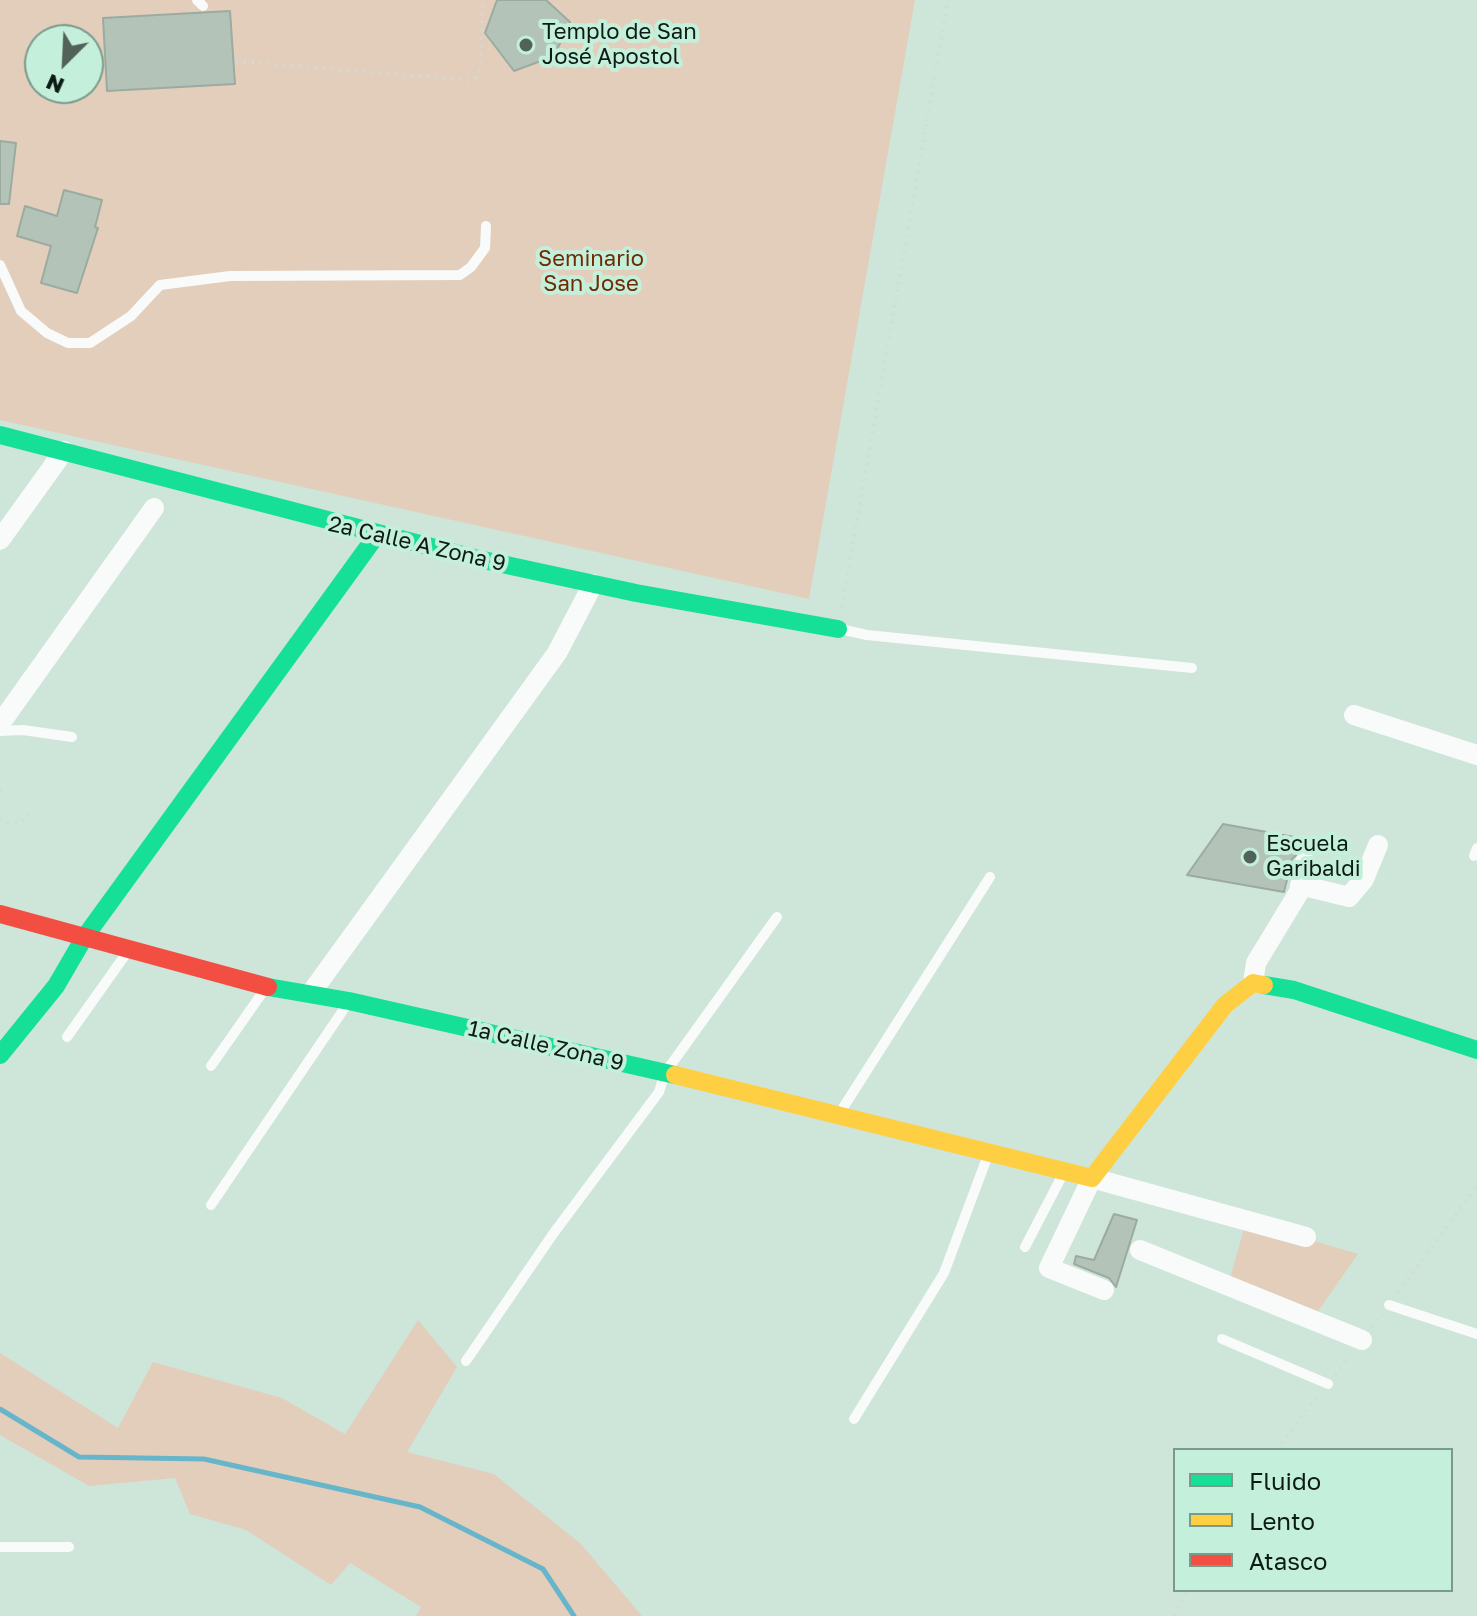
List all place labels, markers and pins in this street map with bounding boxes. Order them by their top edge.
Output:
place label: Templo de San José Apostol [542,19,697,70]
marker: Templo de San José Apostol [517,36,535,54]
place label: Escuela Garibaldi [1266,831,1361,882]
marker: Escuela Garibaldi [1241,848,1259,866]

